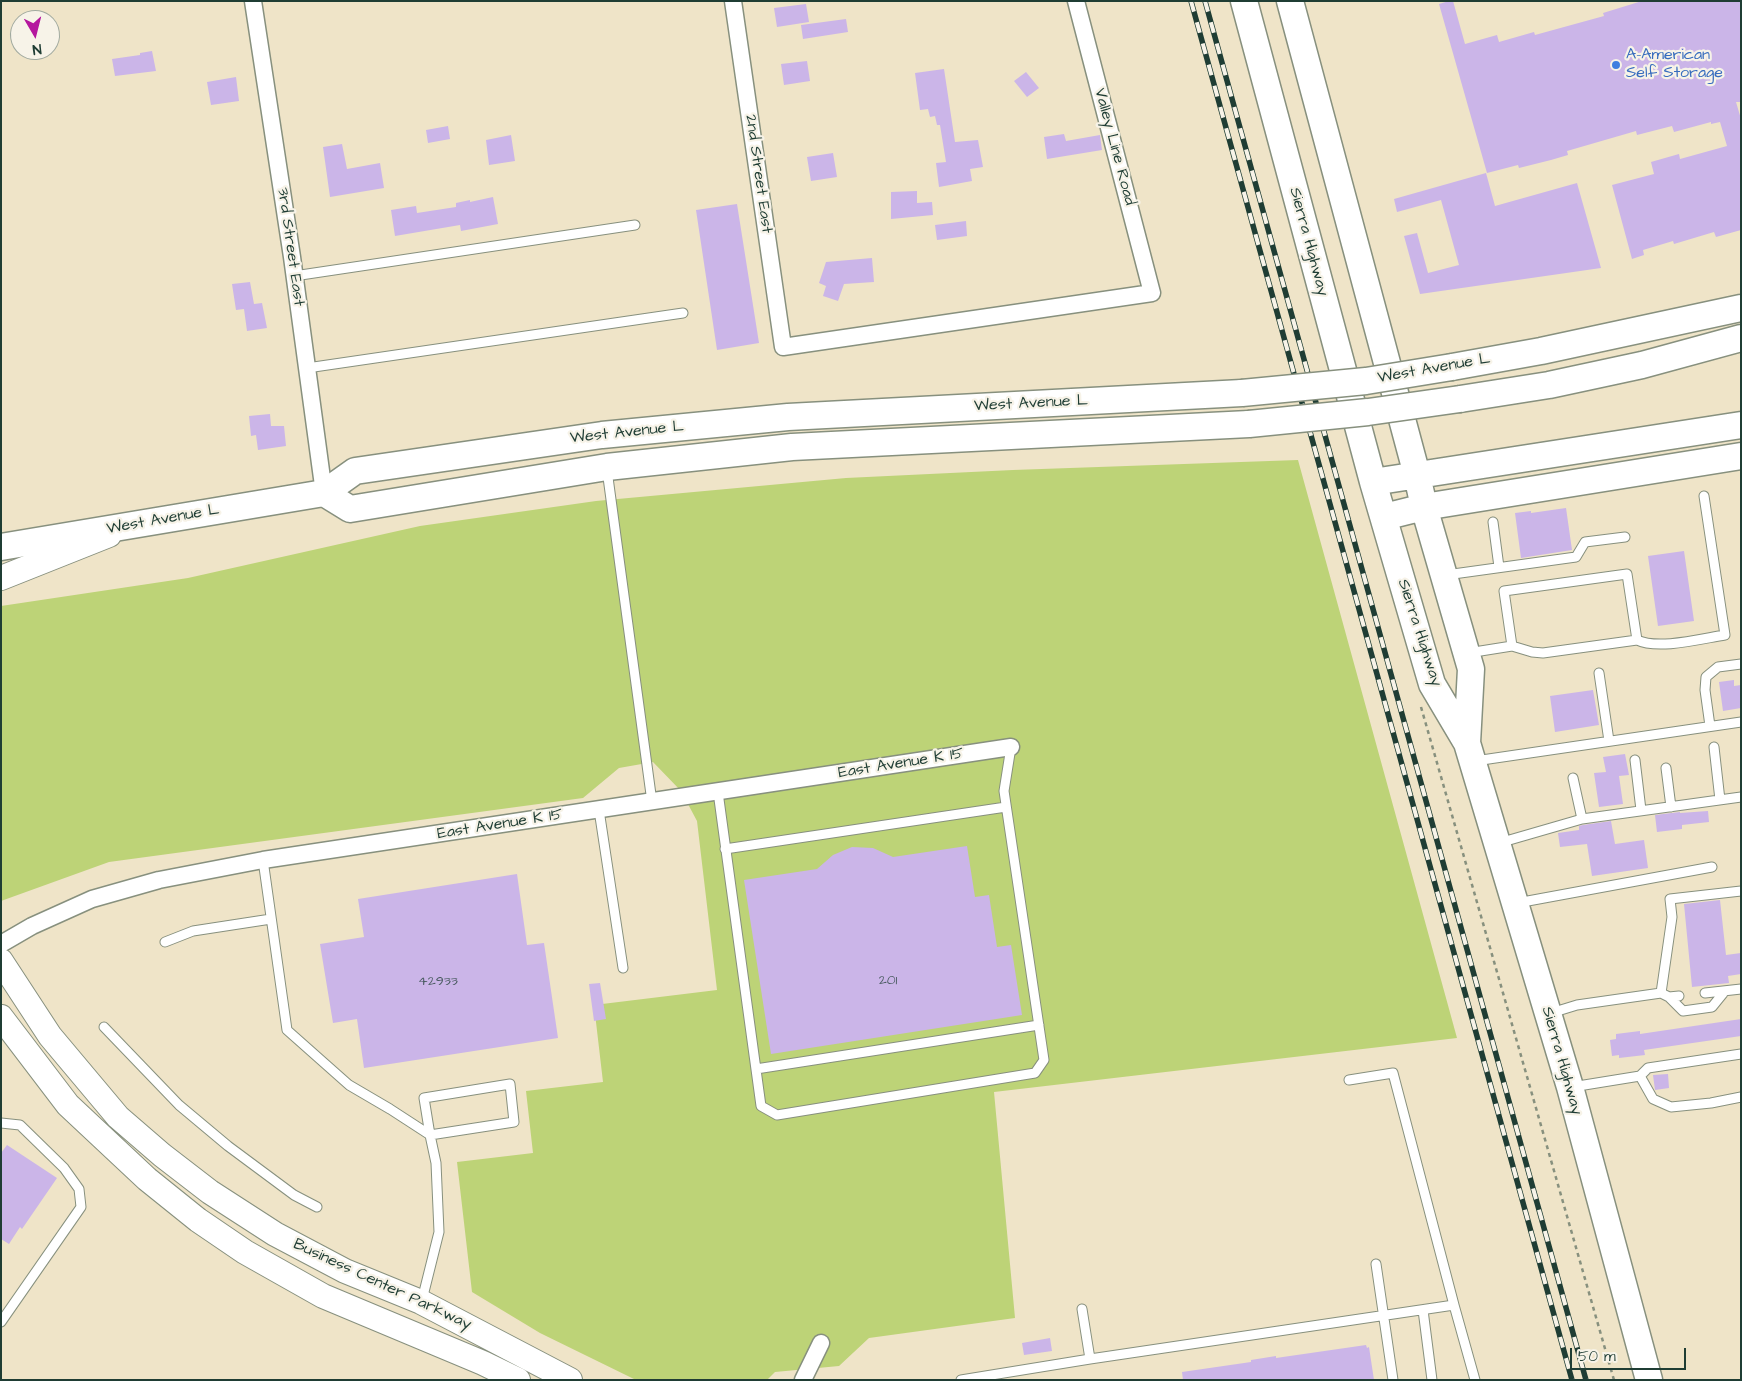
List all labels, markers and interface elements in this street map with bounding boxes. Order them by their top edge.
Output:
north arrow [10,10,60,60]
text: N [31,38,43,59]
place label: A-American Self Storage [1626,46,1723,84]
marker: A-American Self Storage [1610,59,1622,71]
street label: Valley Line Road [1089,86,1139,208]
street label: 2nd Street East [740,113,776,235]
street label: Sierra Highway [1284,186,1332,298]
street label: 3rd Street East [272,187,308,307]
street label: West Avenue L [1376,350,1492,388]
street label: West Avenue L [974,391,1088,417]
street label: West Avenue L [569,417,685,449]
street label: West Avenue L [105,501,221,539]
street label: Sierra Highway [1393,577,1445,689]
street label: East Avenue K 15 [837,745,965,783]
street label: East Avenue K 15 [436,806,564,844]
house number: 201 [879,973,897,989]
house number: 42933 [418,974,458,990]
street label: Sierra Highway [1536,1005,1586,1117]
street label: Business Center Parkway [290,1235,474,1335]
scale bar [1572,1338,1688,1370]
text: 50 m [1578,1346,1616,1367]

